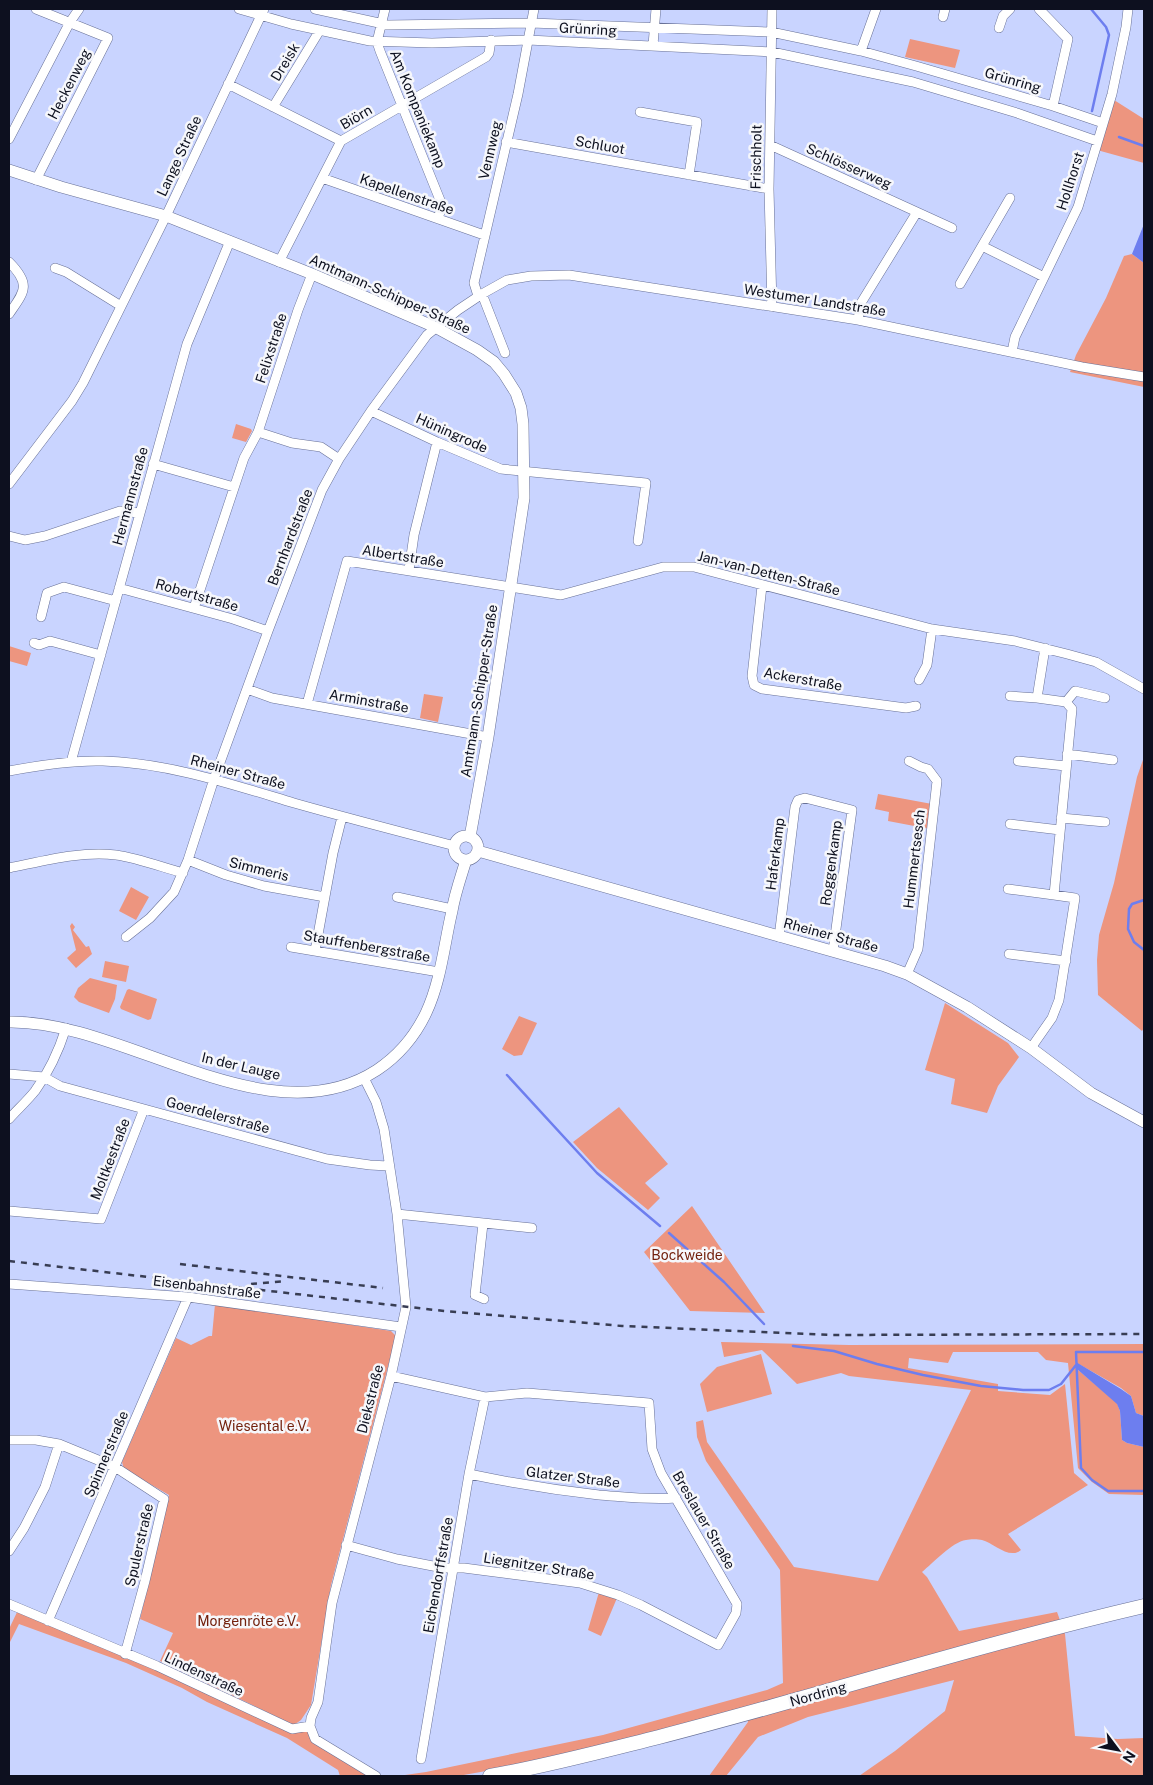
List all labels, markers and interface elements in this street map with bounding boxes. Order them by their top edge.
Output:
street label: Grünring [559,19,618,39]
street label: Dreisk [267,40,303,84]
street label: Heckenweg [44,46,94,122]
street label: Am Kompaniekamp [387,48,449,170]
street label: Grünring [983,64,1043,96]
street label: Biörn [337,101,375,133]
street label: Lange Straße [153,113,205,199]
street label: Vennweg [475,119,505,181]
street label: Frischholt [747,124,765,190]
street label: Schluot [574,133,626,157]
street label: Schlösserweg [804,140,894,192]
street label: Hollhorst [1053,150,1087,212]
street label: Kapellenstraße [358,170,456,218]
street label: Amtmann-Schipper-Straße [307,251,473,337]
street label: Westumer Landstraße [743,281,887,319]
street label: Felixstraße [252,311,290,385]
street label: Hüningrode [414,410,490,456]
street label: Hermannstraße [109,445,151,547]
street label: Bernhardstraße [264,486,316,587]
street label: Albertstraße [361,542,445,570]
street label: Jan-van-Detten-Straße [696,548,842,598]
street label: Robertstraße [154,576,240,615]
street label: Amtmann-Schipper-Straße [457,603,501,779]
street label: Ackerstraße [762,664,844,694]
street label: Arminstraße [328,686,410,716]
street label: Rheiner Straße [189,752,287,792]
street label: Hummertsesch [900,809,928,909]
street label: Haferkamp [763,817,787,891]
street label: Roggenkamp [817,819,845,907]
street label: Simmeris [227,854,291,884]
street label: Rheiner Straße [782,915,880,955]
street label: Stauffenbergstraße [302,927,432,965]
street label: In der Lauge [200,1049,282,1083]
street label: Goerdelerstraße [164,1093,272,1137]
street label: Moltkestraße [87,1116,133,1202]
park label: Bockweide [651,1247,723,1263]
street label: Eisenbahnstraße [152,1272,262,1302]
street label: Diekstraße [354,1363,386,1435]
street label: Spinnerstraße [81,1408,131,1500]
park label: Wiesental e.V. [219,1418,309,1434]
street label: Glatzer Straße [525,1463,621,1491]
street label: Breslauer Straße [670,1468,739,1572]
street label: Spulerstraße [122,1502,156,1588]
street label: Eichendorffstraße [420,1516,456,1634]
street label: Liegnitzer Straße [482,1549,596,1583]
park label: Morgenröte e.V. [197,1613,299,1629]
street label: Lindenstraße [162,1649,246,1699]
street label: Nordring [788,1678,848,1710]
north arrow [1093,1725,1143,1775]
text: N [1119,1748,1139,1766]

